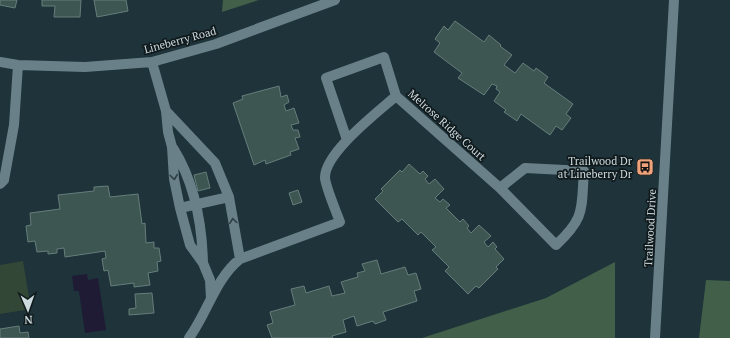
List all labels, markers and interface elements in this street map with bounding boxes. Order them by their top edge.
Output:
street label: Lineberry Road [142,24,218,56]
street label: Melrose Ridge Court [405,86,489,164]
place label: Trailwood Dr at Lineberry Dr [558,154,633,181]
bus stop icon: Trailwood Dr at Lineberry Dr [635,157,655,177]
one-way arrow [170,174,179,180]
street label: Trailwood Drive [641,188,659,267]
one-way arrow [229,218,238,224]
north arrow [8,290,48,330]
text: N [23,313,33,327]

